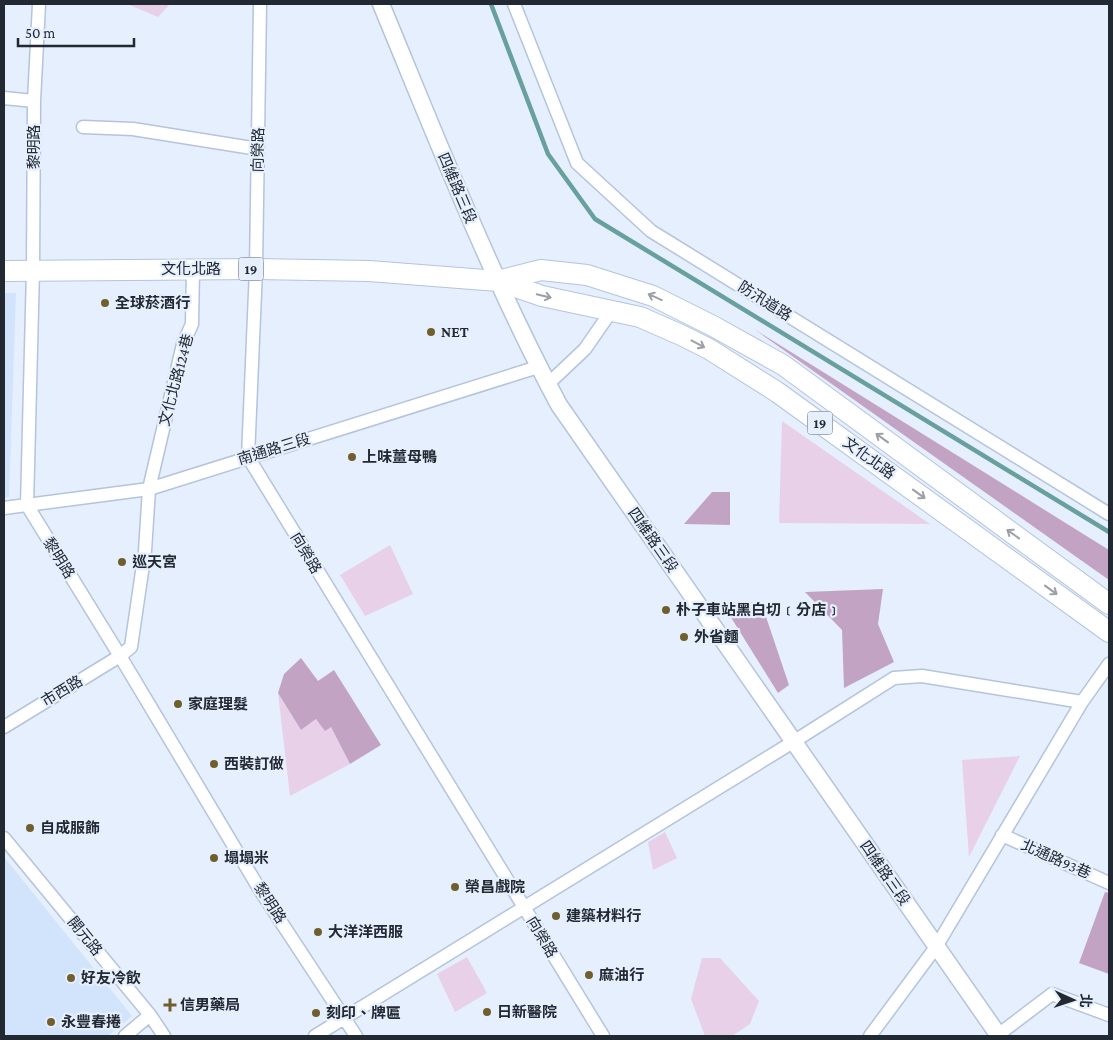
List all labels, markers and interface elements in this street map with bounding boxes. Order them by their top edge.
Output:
scale bar [18,15,134,47]
text: 50 m [25,25,55,41]
street label: 黎明路 [26,124,42,170]
street label: 向榮路 [250,127,266,173]
street label: 四維路三段 [435,150,479,226]
road number: 19 [238,258,264,280]
street label: 文化北路 [161,260,221,277]
street label: 防汛道路 [735,278,795,324]
one-way arrow [536,292,552,301]
one-way arrow [648,292,663,302]
place label: 全球菸酒行 [115,295,190,311]
marker: 全球菸酒行 [99,297,111,309]
place label: NET [441,324,469,340]
marker: NET [425,326,437,338]
street label: 文化北路124巷 [155,332,196,428]
one-way arrow [691,339,706,349]
road number: 19 [808,412,832,434]
street label: 南通路三段 [236,430,312,468]
street label: 文化北路 [840,433,899,482]
one-way arrow [875,433,889,443]
place label: 上味薑母鴨 [362,449,437,465]
marker: 上味薑母鴨 [346,451,358,463]
one-way arrow [912,489,925,500]
street label: 四維路三段 [625,505,681,575]
one-way arrow [1006,529,1020,539]
street label: 向榮路 [288,530,324,576]
street label: 黎明路 [40,535,78,581]
place label: 巡天宮 [132,554,177,570]
marker: 巡天宮 [116,556,128,568]
one-way arrow [1044,585,1058,595]
place label: 朴子車站黑白切﹝分店﹞ [676,601,841,618]
marker: 朴子車站黑白切﹝分店﹞ [660,604,672,616]
place label: 外省麵 [694,629,739,645]
marker: 外省麵 [678,631,690,643]
street label: 市西路 [39,673,85,709]
place label: 家庭理髮 [188,696,248,712]
marker: 家庭理髮 [172,698,184,710]
place label: 西裝訂做 [224,755,284,772]
marker: 西裝訂做 [208,758,220,770]
place label: 自成服飾 [40,819,100,836]
marker: 自成服飾 [24,822,36,834]
street label: 北通路93巷 [1019,836,1094,881]
street label: 四維路三段 [857,838,913,908]
place label: 塌塌米 [224,850,269,866]
marker: 塌塌米 [208,852,220,864]
place label: 榮昌戲院 [465,879,525,895]
street label: 黎明路 [251,880,289,926]
marker: 榮昌戲院 [449,881,461,893]
place label: 建築材料行 [566,907,641,924]
marker: 建築材料行 [550,910,562,922]
street label: 開元路 [65,913,105,959]
street label: 向榮路 [524,914,560,960]
place label: 大洋洋西服 [328,924,403,940]
marker: 大洋洋西服 [312,926,324,938]
place label: 麻油行 [599,967,644,983]
place label: 好友冷飲 [81,969,141,986]
marker: 麻油行 [583,969,595,981]
marker: 好友冷飲 [65,972,77,984]
north arrow [1048,975,1098,1025]
text: 北 [1078,993,1094,1008]
place label: 信男藥局 [180,997,240,1013]
marker: 信男藥局 [164,999,176,1011]
place label: 刻印、牌匾 [326,1004,401,1021]
place label: 日新醫院 [497,1004,557,1020]
marker: 日新醫院 [481,1006,493,1018]
marker: 刻印、牌匾 [310,1007,322,1019]
place label: 永豐春捲 [61,1013,121,1030]
marker: 永豐春捲 [45,1016,57,1028]

